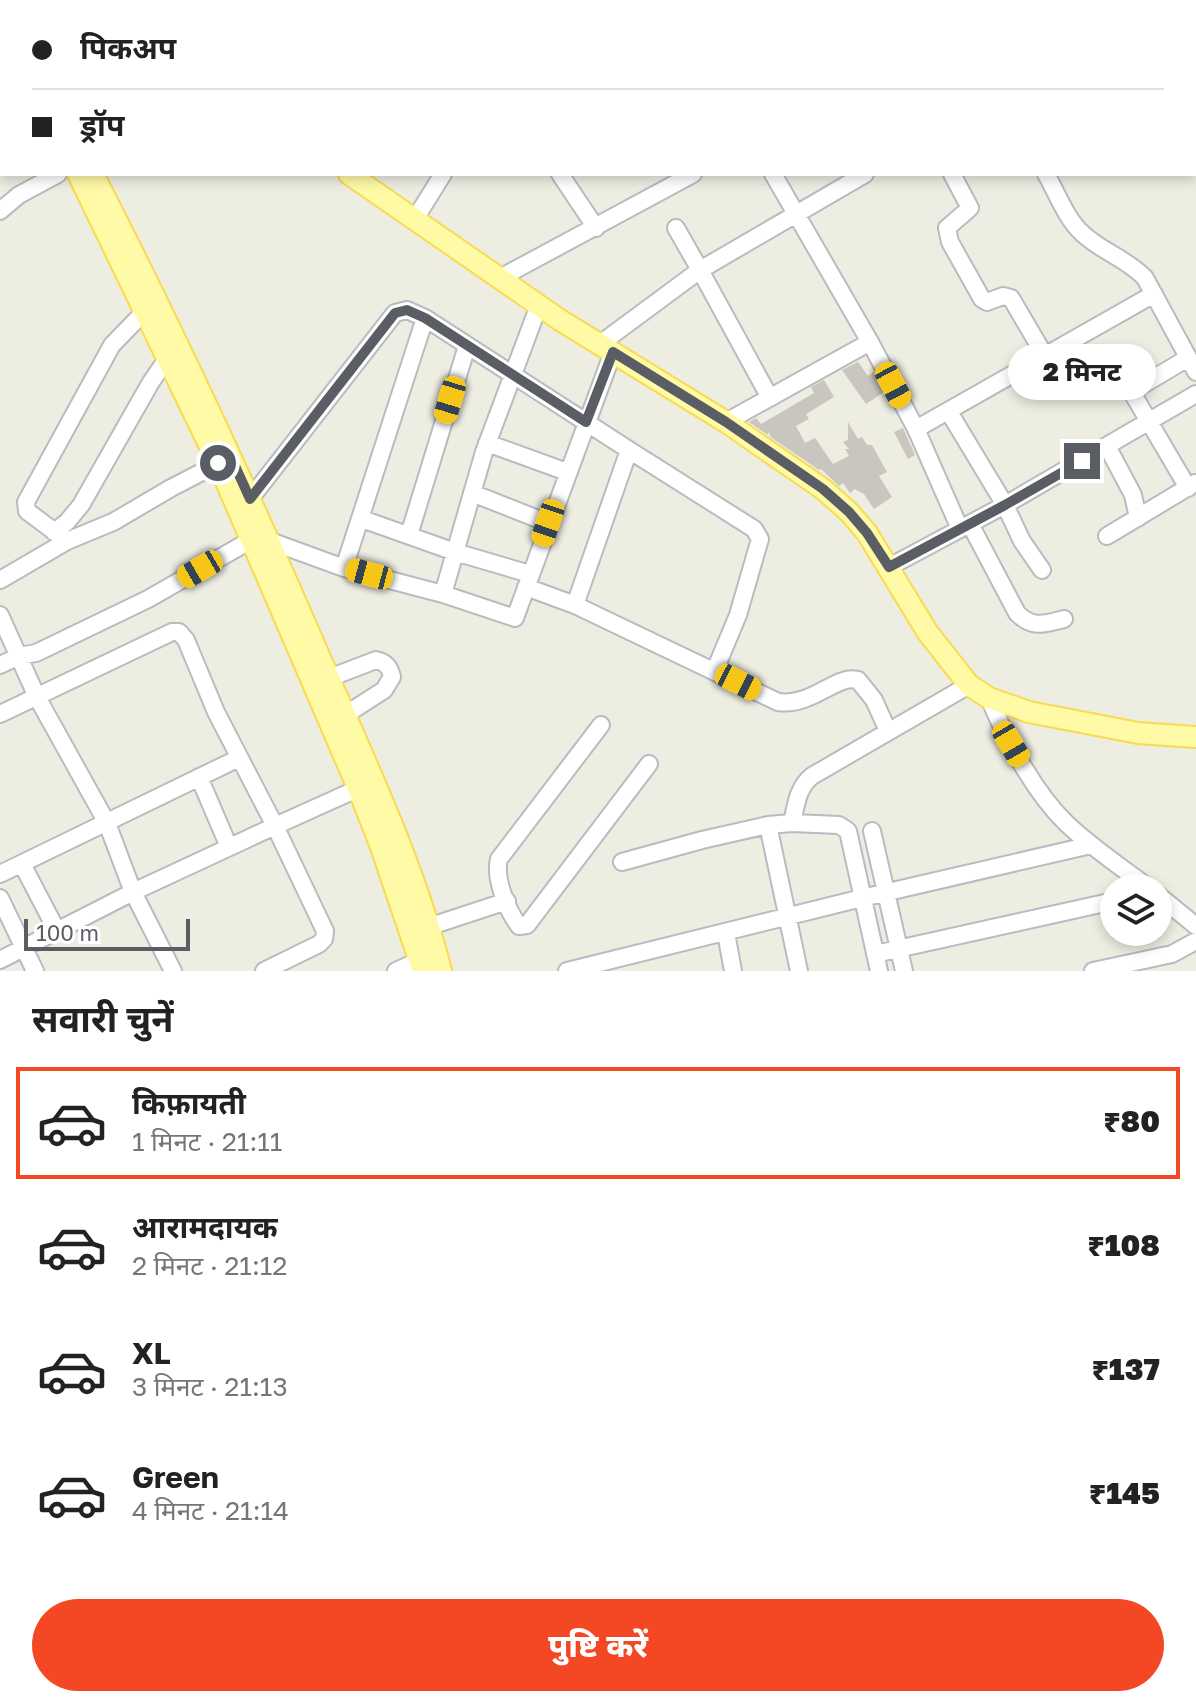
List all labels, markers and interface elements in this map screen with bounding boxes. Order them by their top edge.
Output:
text: पिकअप [80,30,176,66]
text: ड्रॉप [80,107,124,143]
callout: 2 मिनट [1008,345,1156,401]
text: 2 मिनट [1043,356,1121,387]
car [871,358,915,412]
car [432,374,468,426]
route end [1064,443,1100,479]
route start [200,445,236,481]
car [529,496,567,550]
car [173,547,227,591]
car [343,556,395,592]
car [711,660,765,704]
car [989,717,1033,771]
map controls [1100,874,1172,946]
button: layers [1100,874,1172,946]
scale bar [24,915,190,951]
text: 100 m [36,919,99,946]
text: सवारी चुनें [32,997,173,1040]
text: किफ़ायती [132,1085,246,1121]
icon: car [36,1087,108,1159]
text: ₹80 [1103,1103,1160,1139]
text: 1 मिनट · 21:11 [132,1126,282,1157]
text: आरामदायक [132,1209,278,1245]
icon: car [36,1211,108,1283]
text: ₹108 [1087,1227,1160,1263]
text: 2 मिनट · 21:12 [132,1250,287,1281]
icon: car [36,1335,108,1407]
text: XL [132,1335,171,1371]
text: ₹137 [1092,1351,1160,1387]
text: 3 मिनट · 21:13 [132,1371,288,1402]
icon: car [36,1459,108,1531]
text: Green [132,1459,219,1495]
text: ₹145 [1089,1475,1160,1511]
text: 4 मिनट · 21:14 [132,1495,289,1526]
button: पुष्टि करें [32,1599,1164,1691]

